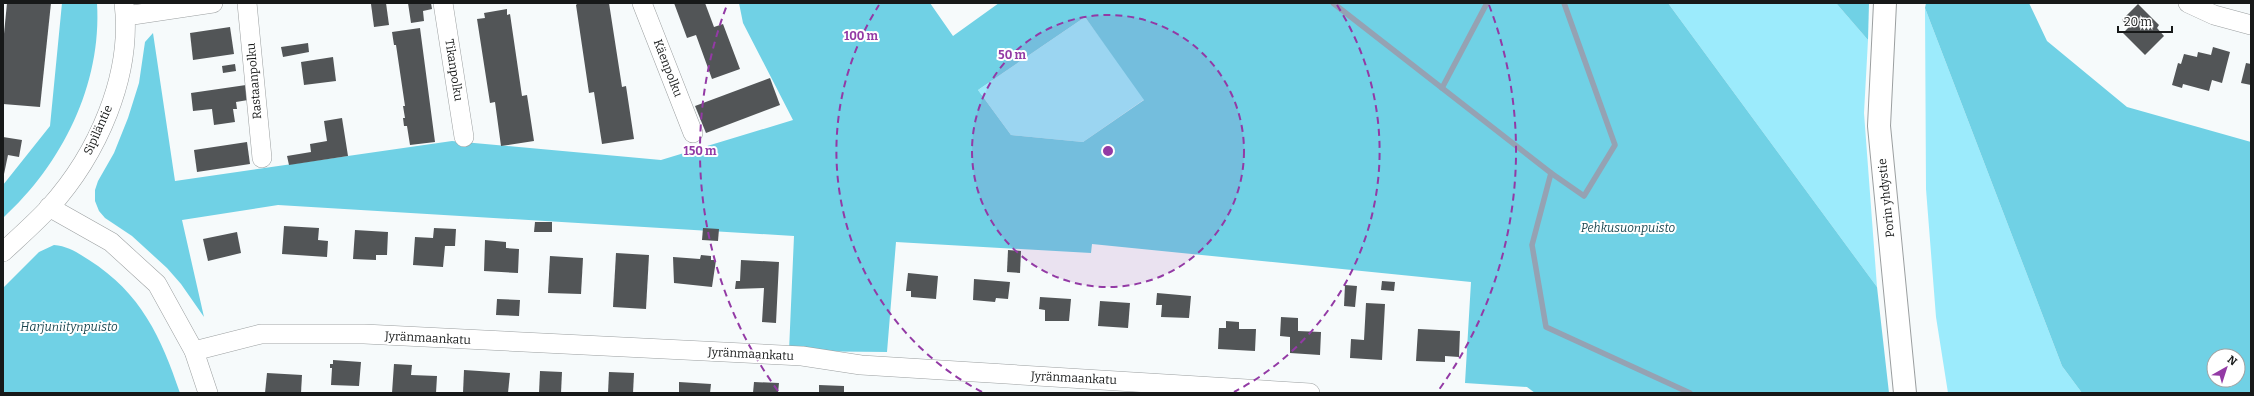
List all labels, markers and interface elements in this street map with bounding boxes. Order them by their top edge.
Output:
scale bar [2118,8,2172,34]
text: 20 m [2124,15,2153,29]
text: 100 m [844,29,879,43]
street label: Käenpolku [651,37,686,99]
street label: Tikanpolku [442,38,466,103]
street label: Rastaanpolku [244,42,264,120]
text: 50 m [998,48,1026,62]
street label: Sipiläntie [81,103,115,157]
text: 150 m [684,144,717,158]
centre of rings [1101,144,1115,158]
street label: Porin yhdystie [1875,158,1897,238]
park label: Pehkusuonpuisto [1581,221,1676,235]
park label: Harjuniitynpuisto [20,320,118,334]
street label: Jyränmaankatu [384,329,472,347]
street label: Jyränmaankatu [707,345,795,363]
north arrow [2206,348,2246,388]
text: N [2225,353,2240,369]
street label: Jyränmaankatu [1030,369,1118,387]

